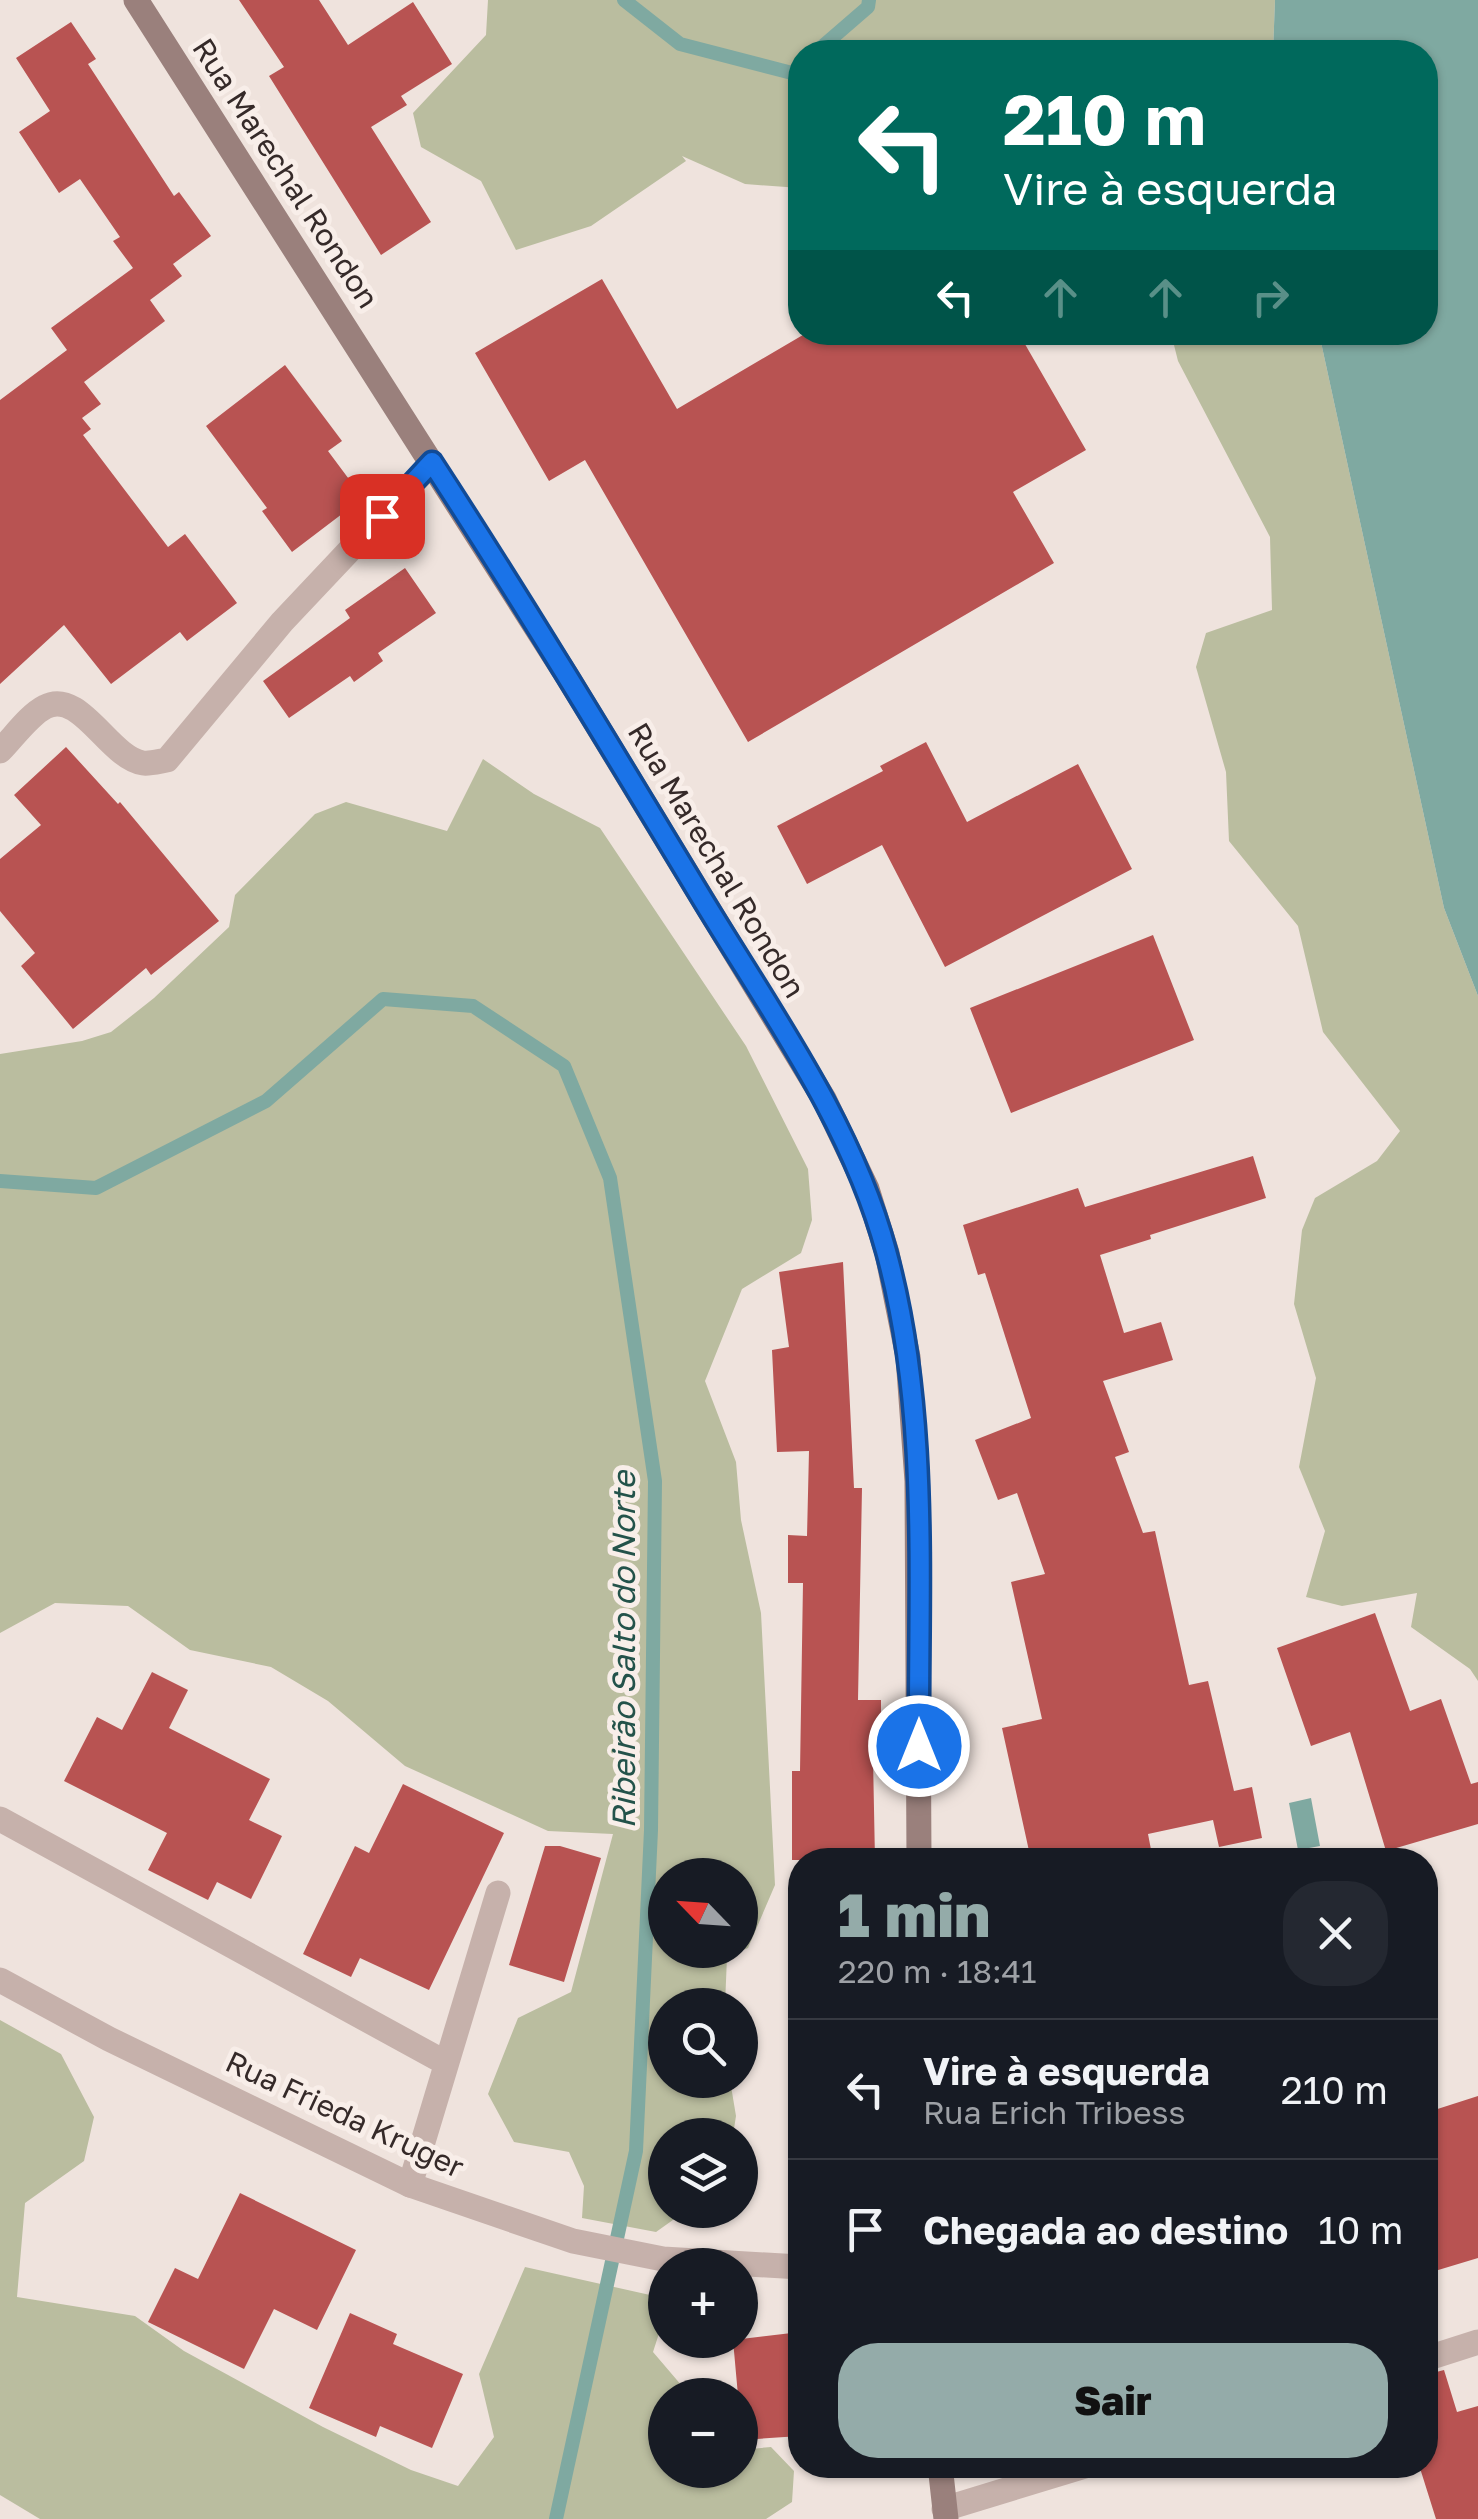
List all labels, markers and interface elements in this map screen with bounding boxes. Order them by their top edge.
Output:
street label: Rua Marechal Rondon [185,31,387,315]
text: 210 m [1003,76,1206,160]
icon: left [838,80,968,210]
text: Vire à esquerda [1003,161,1338,215]
icon: left [928,270,983,325]
icon: ahead [1033,270,1088,325]
icon: ahead [1138,270,1193,325]
icon: right [1243,270,1298,325]
pin [340,474,425,559]
icon: arrive [355,489,410,544]
street label: Rua Marechal Rondon [621,716,813,1004]
water label: Ribeirão Salto do Norte [604,1469,642,1829]
position arrow [867,1694,971,1798]
north arrow [648,1858,758,1968]
map controls [648,1858,758,2488]
text: 1 min [838,1878,990,1950]
button: close [1283,1881,1388,1986]
text: 220 m · 18:41 [838,1952,1037,1990]
button: search [648,1988,758,2098]
street label: Rua Frieda Kruger [220,2043,470,2185]
text: Vire à esquerda [923,2048,1210,2093]
icon: left [838,2062,893,2117]
text: 210 m [1281,2067,1388,2112]
text: Rua Erich Tribess [923,2093,1185,2131]
button: layers [648,2118,758,2228]
icon: arrive [838,2202,893,2257]
text: Chegada ao destino [923,2207,1288,2252]
text: 10 m [1318,2207,1403,2252]
button: + [648,2248,758,2358]
button: Sair [838,2343,1388,2458]
button: − [648,2378,758,2488]

